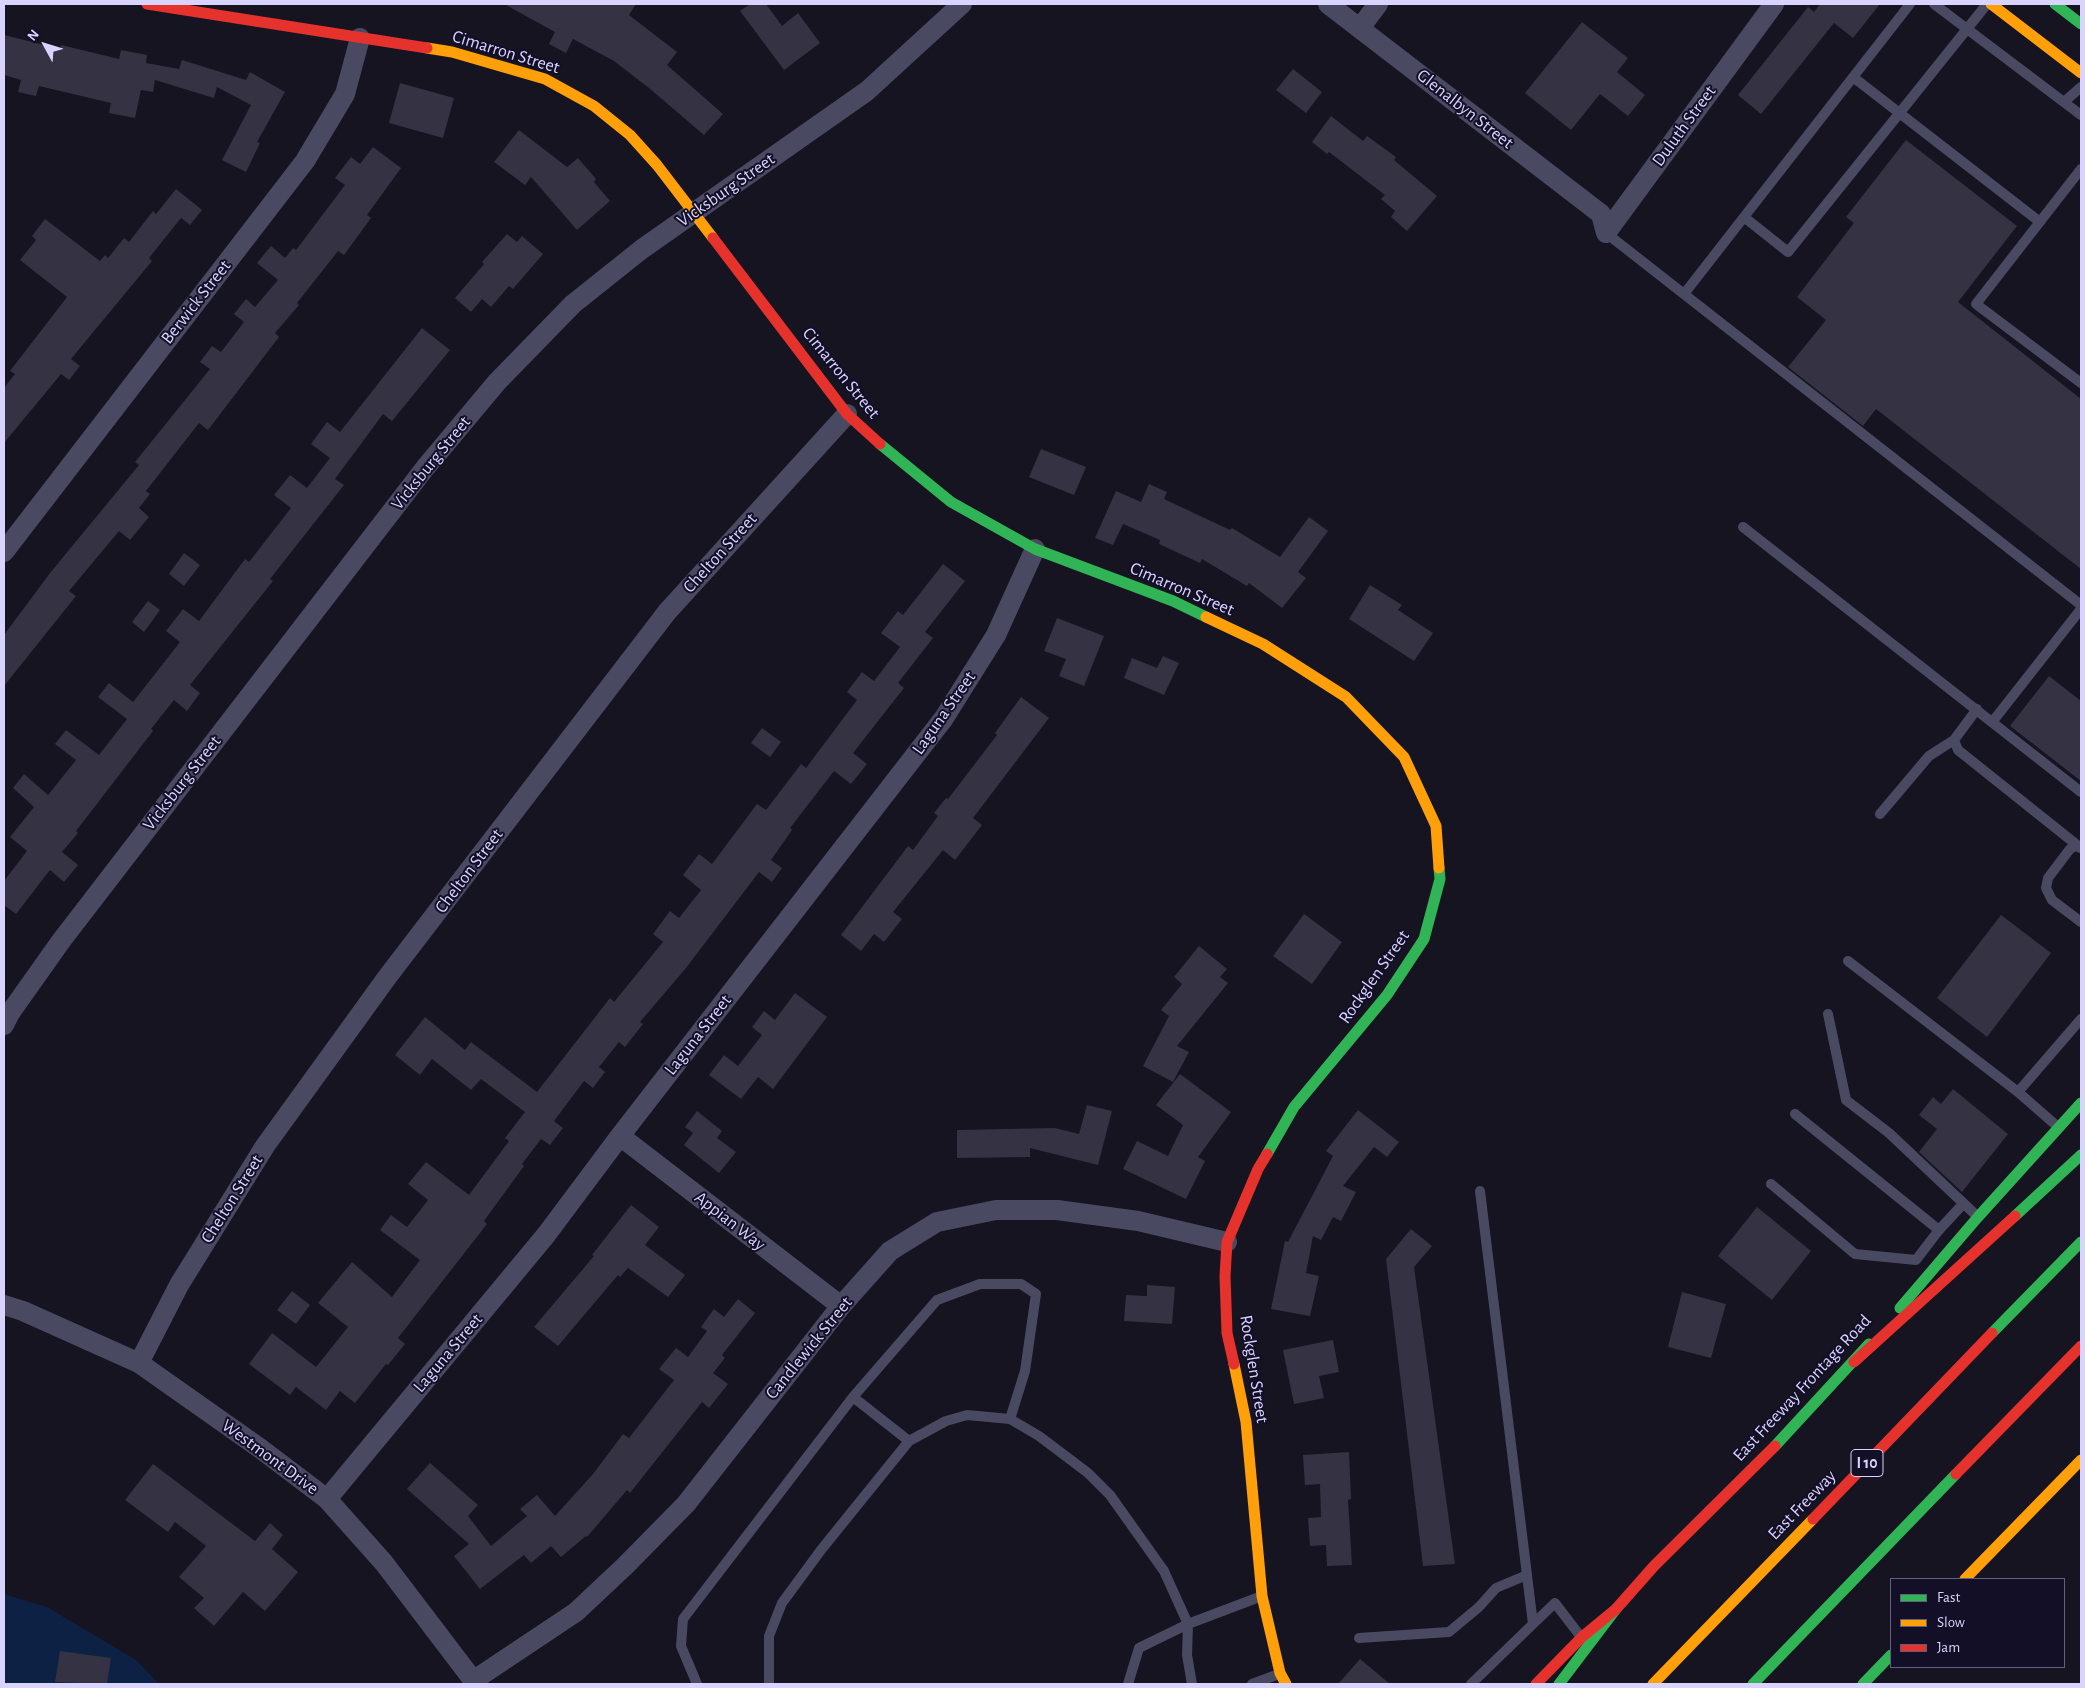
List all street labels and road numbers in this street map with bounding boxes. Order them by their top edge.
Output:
street label: Cimarron Street [450,25,562,79]
street label: Glenalbyn Street [1412,65,1518,153]
street label: Duluth Street [1647,81,1721,171]
street label: Vicksburg Street [673,148,779,232]
street label: Berwick Street [156,256,236,348]
street label: Cimarron Street [798,323,884,423]
street label: Vicksburg Street [387,412,475,514]
street label: Chelton Street [678,509,762,597]
street label: Cimarron Street [1127,557,1237,621]
street label: Laguna Street [907,667,981,759]
street label: Vicksburg Street [138,731,226,835]
street label: Chelton Street [430,824,508,918]
street label: Rockglen Street [1334,926,1414,1028]
street label: Laguna Street [660,990,736,1080]
street label: Chelton Street [196,1151,268,1247]
street label: Appian Way [690,1187,770,1255]
street label: Candlewick Street [761,1292,857,1404]
street label: Laguna Street [409,1309,487,1397]
street label: East Freeway Frontage Road [1728,1310,1876,1466]
street label: Rockglen Street [1235,1313,1273,1425]
street label: Westmont Drive [217,1415,323,1499]
road number: I 10 [1851,1450,1883,1476]
street label: East Freeway [1763,1465,1841,1545]

